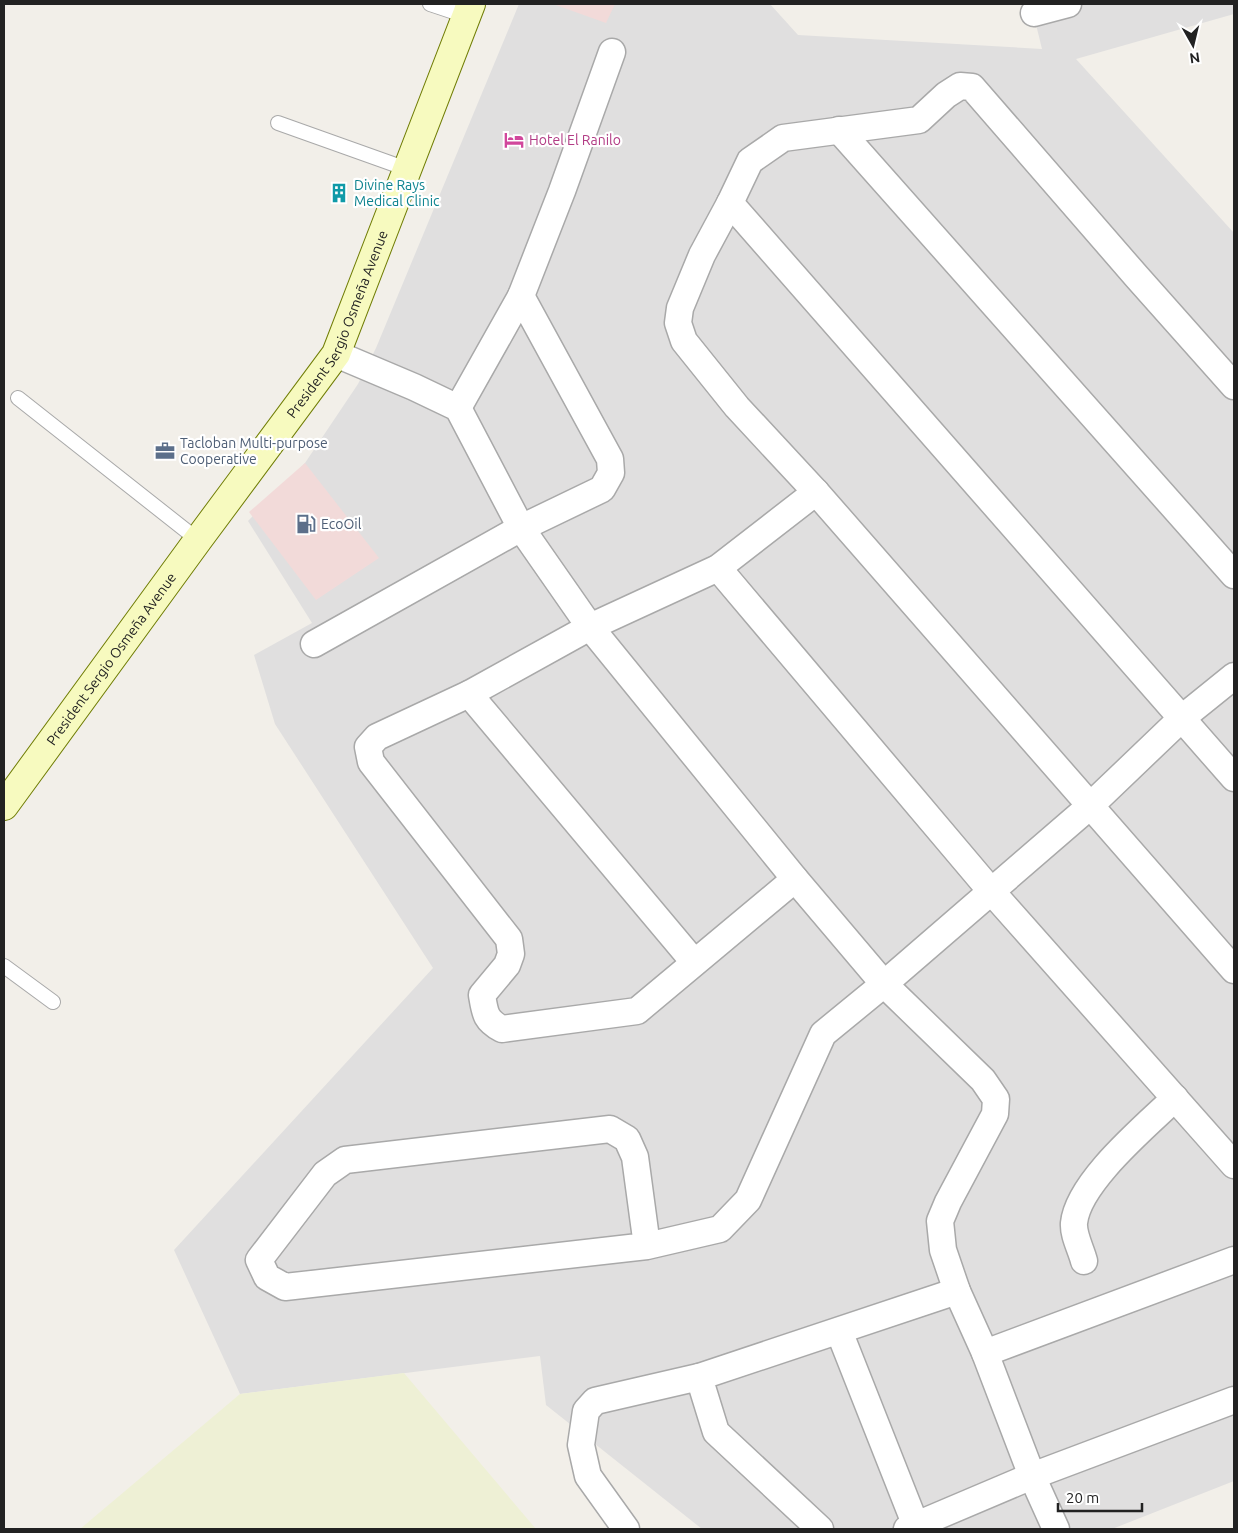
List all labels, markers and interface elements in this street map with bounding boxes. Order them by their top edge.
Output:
north arrow [1168,20,1218,70]
text: N [1189,49,1201,67]
hotel icon: Hotel El Ranilo [503,129,525,151]
place label: Hotel El Ranilo [529,132,621,148]
place label: Divine Rays Medical Clinic [354,177,440,209]
building icon: Divine Rays Medical Clinic [328,182,350,204]
street label: President Sergio Osmeña Avenue [283,228,391,421]
place label: Tacloban Multi-purpose Cooperative [180,435,328,467]
office icon: Tacloban Multi-purpose Cooperative [154,440,176,462]
fuel station icon: EcoOil [295,513,317,535]
place label: EcoOil [321,516,362,532]
street label: President Sergio Osmeña Avenue [43,570,179,748]
scale bar [1058,1480,1142,1512]
text: 20 m [1066,1489,1099,1506]

